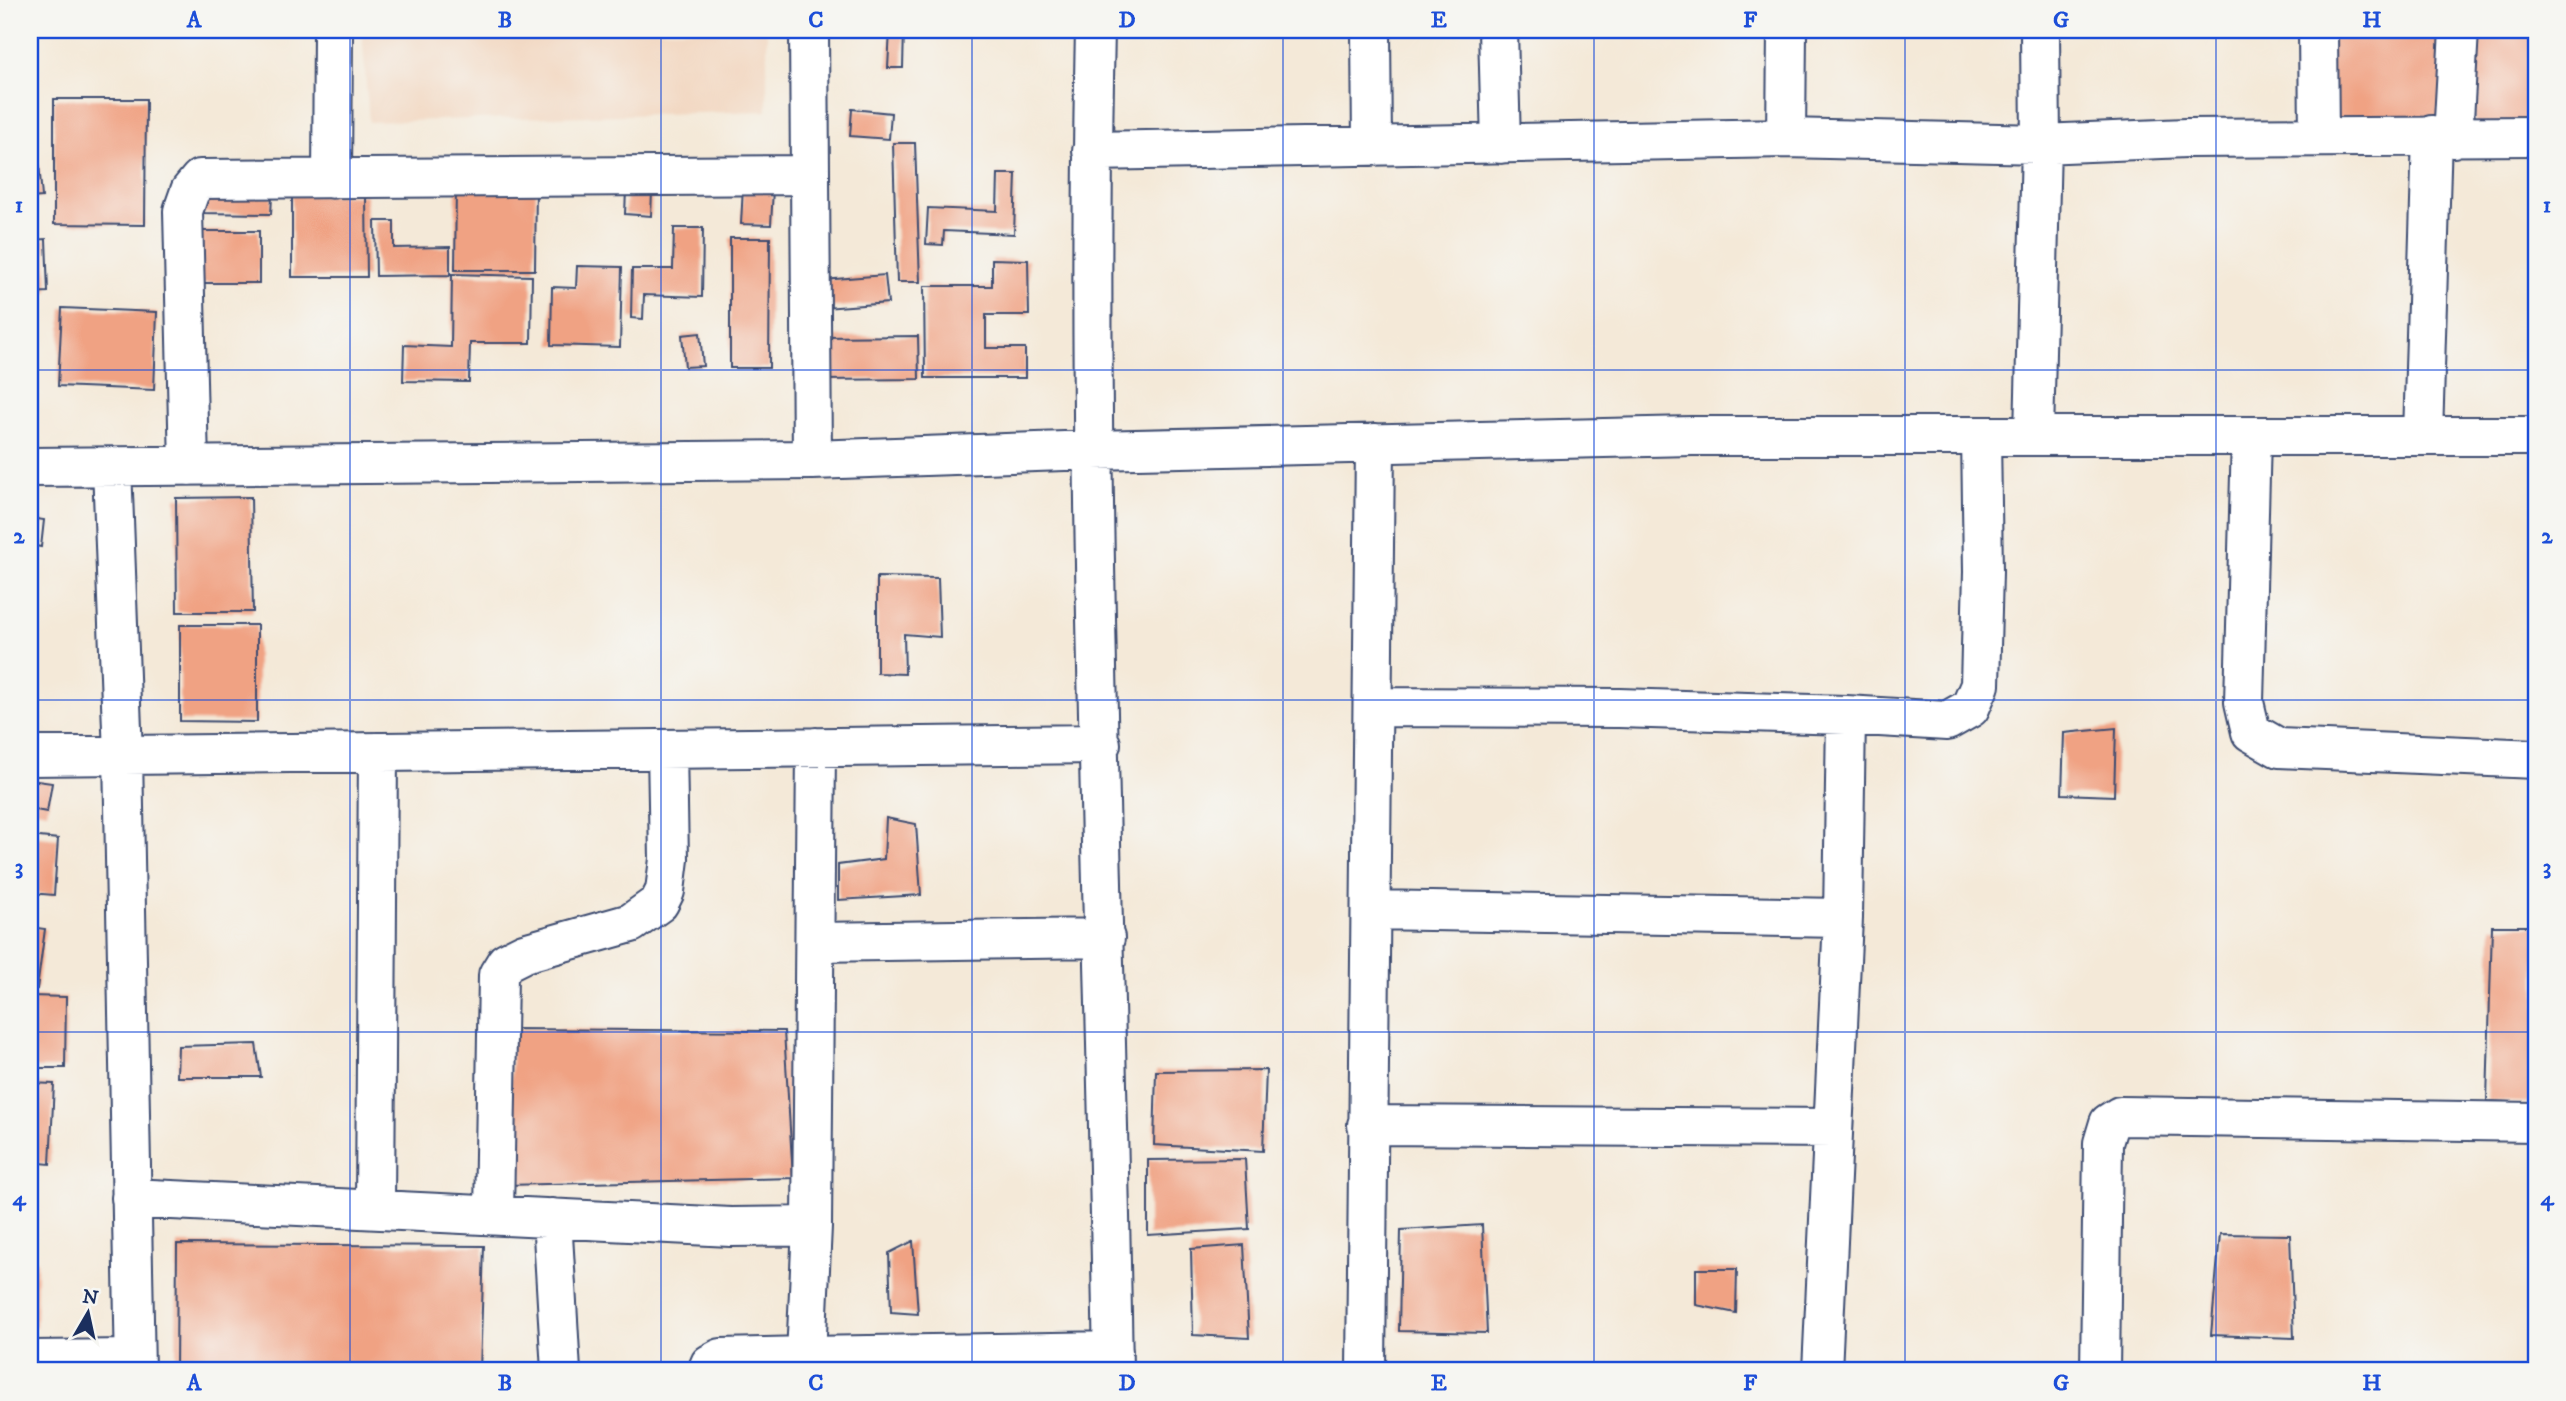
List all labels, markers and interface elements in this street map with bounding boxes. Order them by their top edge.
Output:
text: A [186,6,203,35]
text: B [498,6,512,35]
text: C [808,6,824,35]
text: D [1118,6,1136,35]
text: E [1431,6,1447,35]
text: F [1743,6,1758,35]
text: G [2053,6,2069,35]
text: H [2362,6,2382,35]
text: 1 [15,191,23,220]
text: 1 [2543,191,2551,220]
text: 2 [13,522,25,551]
text: 2 [2541,522,2553,551]
text: 3 [15,853,23,882]
text: 3 [2543,853,2551,882]
text: 4 [12,1184,27,1213]
text: 4 [2540,1184,2555,1213]
north arrow [52,1278,122,1348]
text: N [81,1285,100,1310]
text: A [186,1369,203,1398]
text: B [498,1369,512,1398]
text: C [808,1369,824,1398]
text: D [1118,1369,1136,1398]
text: E [1431,1369,1447,1398]
text: F [1743,1369,1758,1398]
text: G [2053,1369,2069,1398]
text: H [2362,1369,2382,1398]

